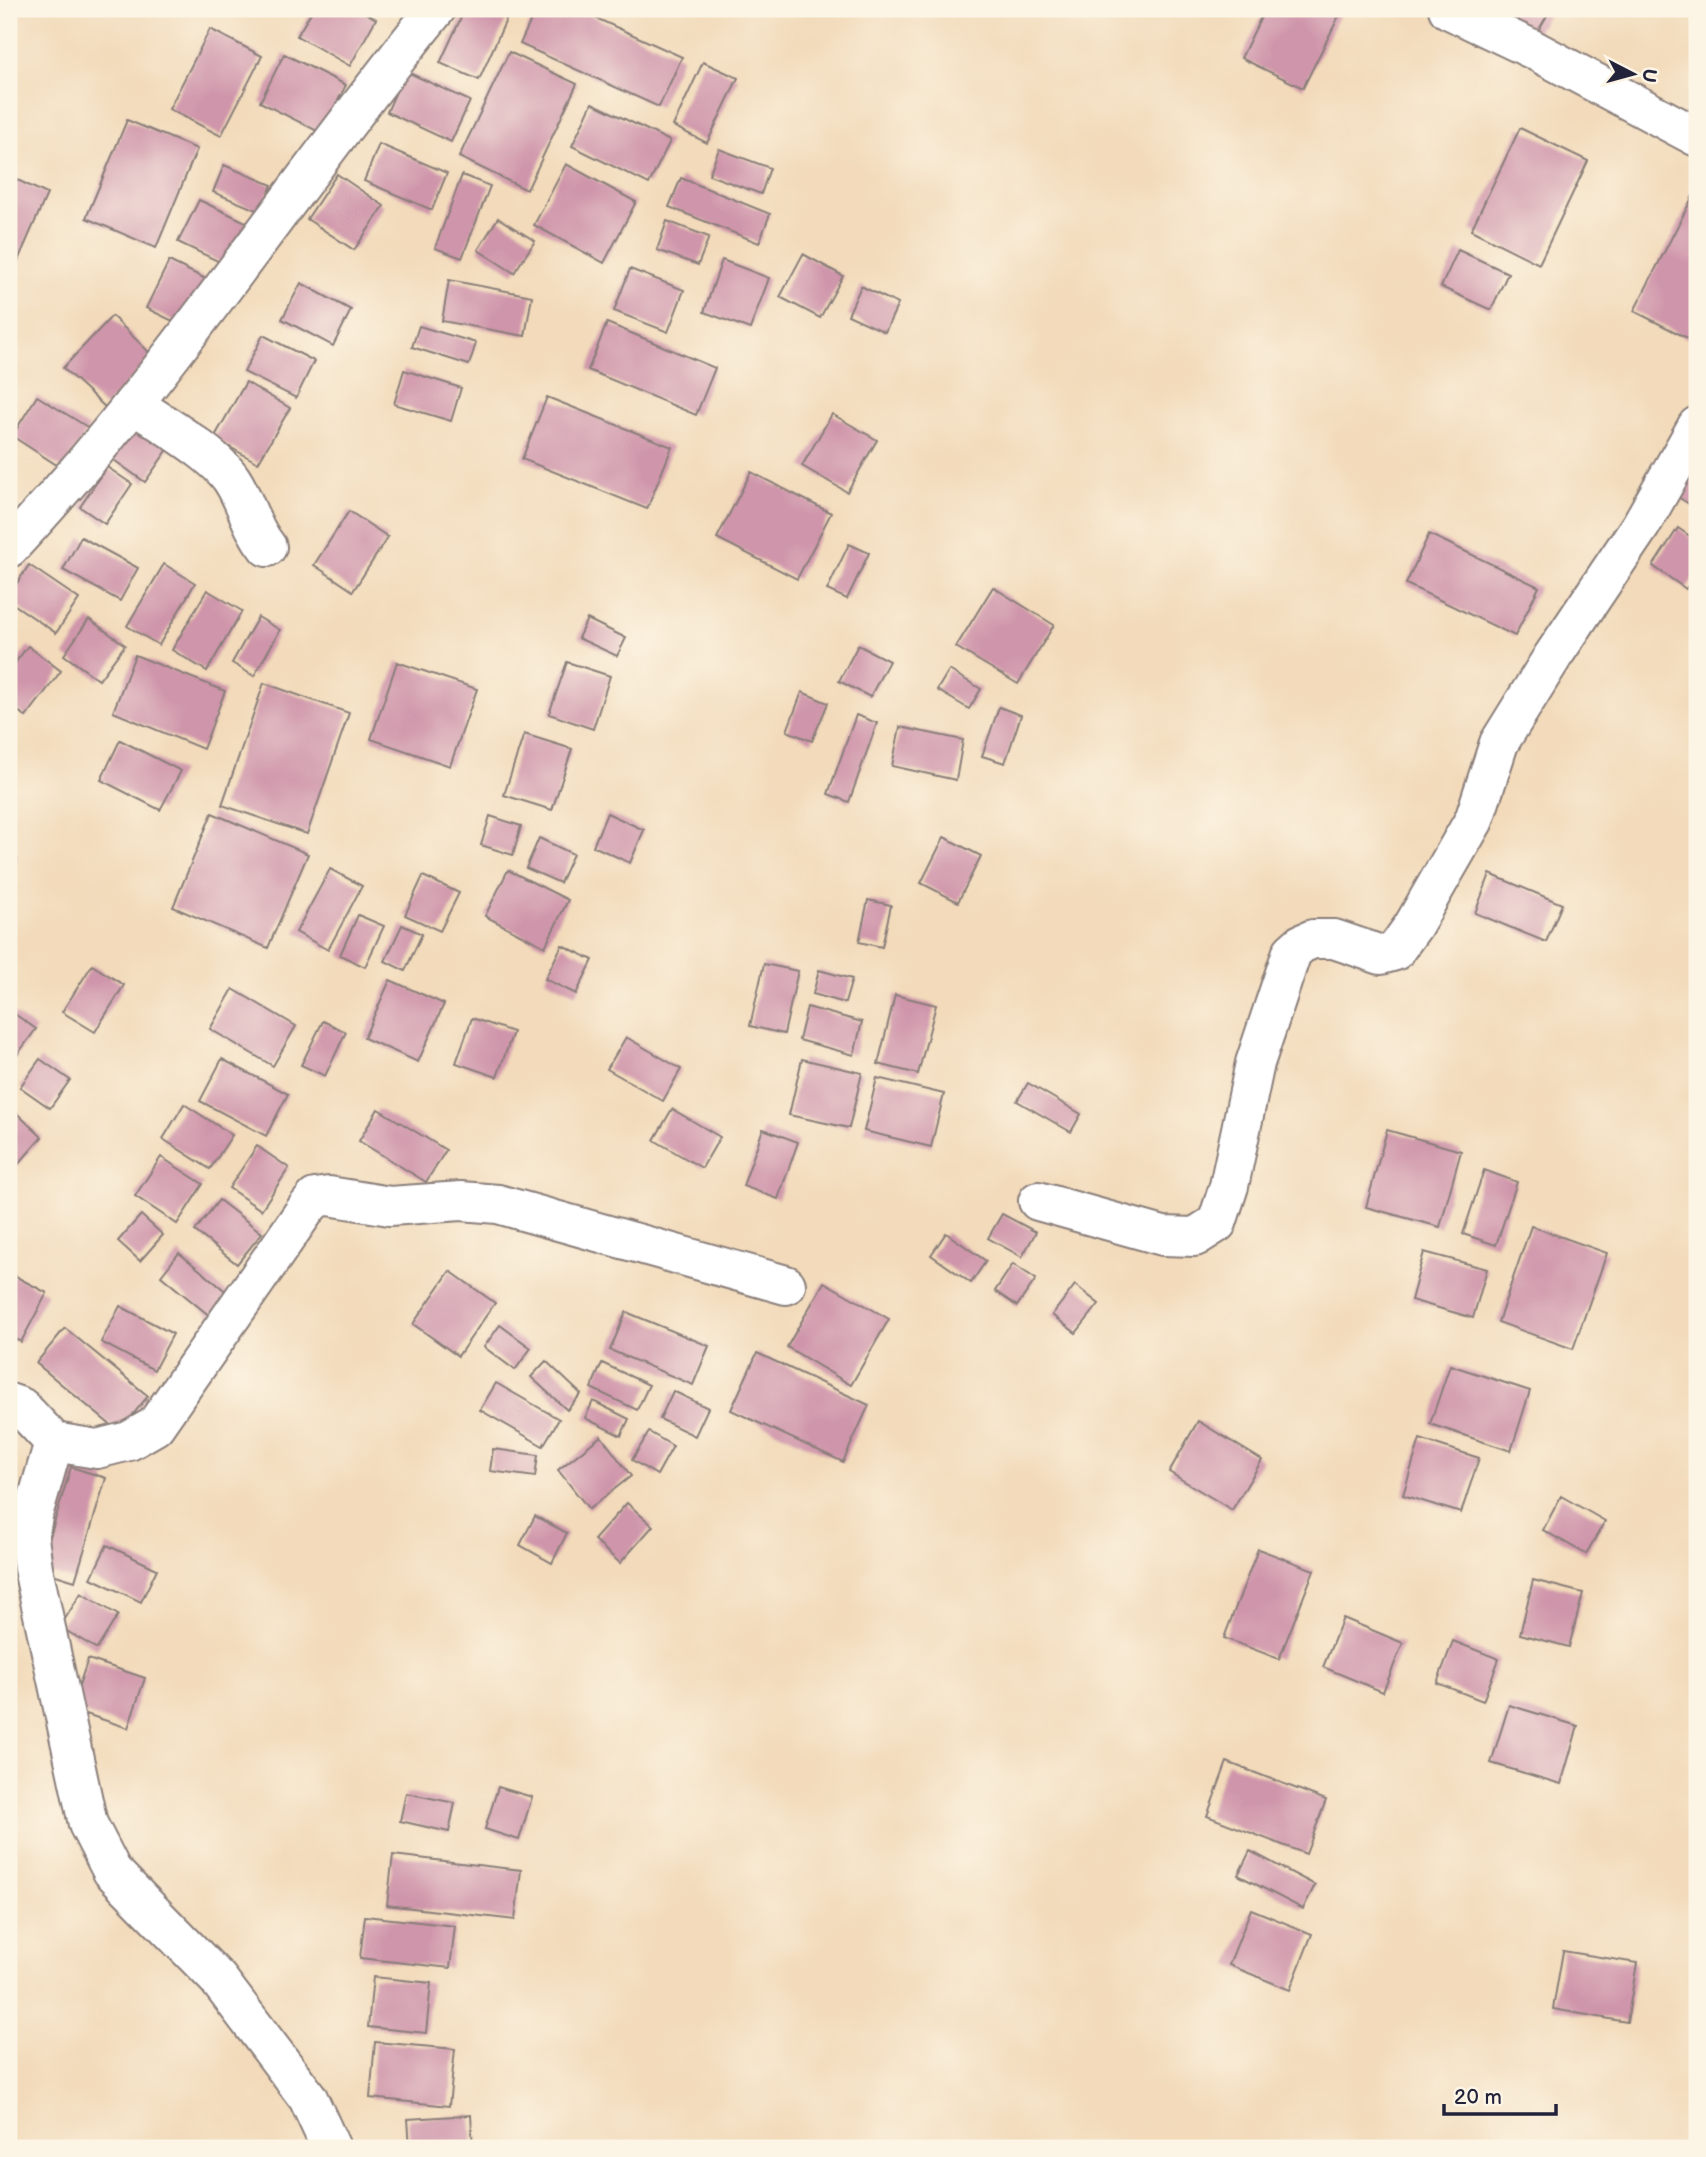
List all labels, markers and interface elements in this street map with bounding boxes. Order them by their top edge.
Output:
north arrow [1598,38,1668,108]
text: U [1636,68,1661,84]
scale bar [1444,2073,1556,2117]
text: 20 m [1454,2085,1502,2110]

